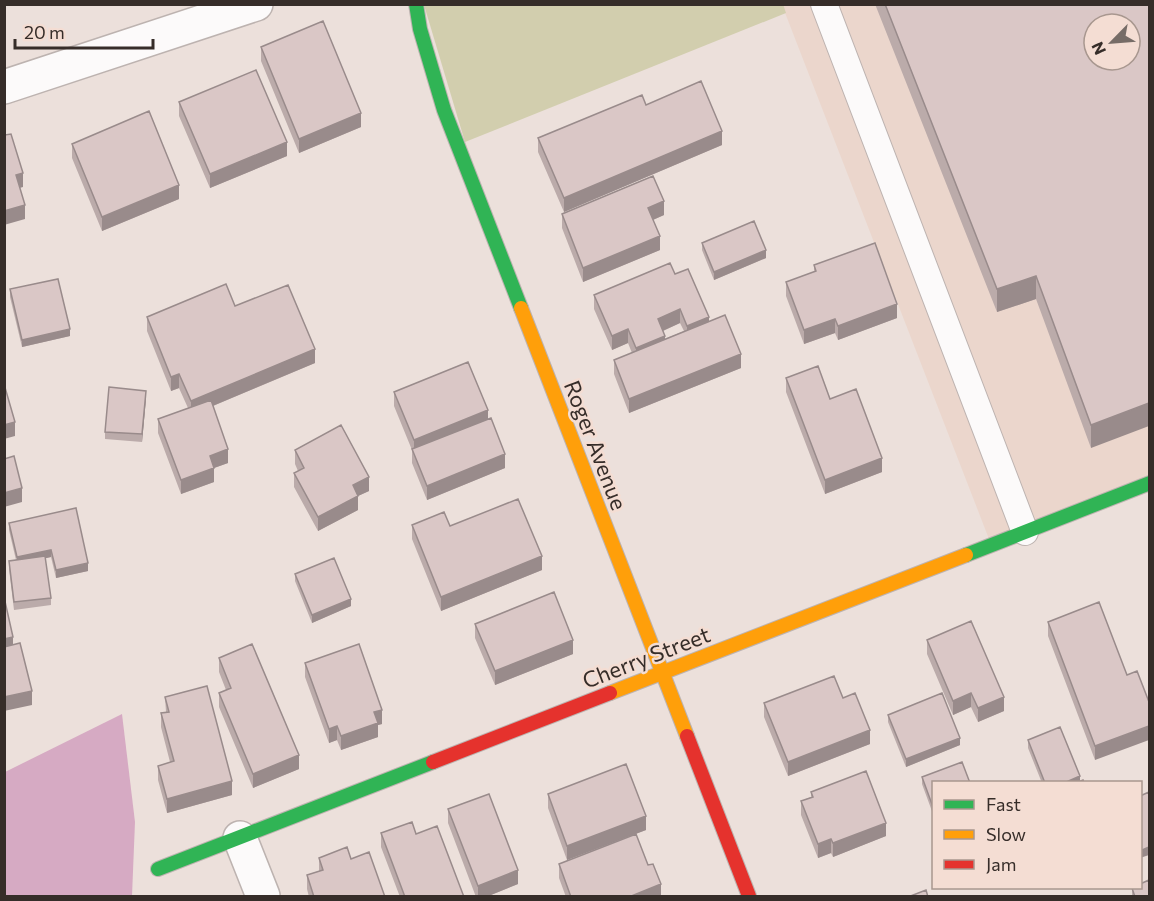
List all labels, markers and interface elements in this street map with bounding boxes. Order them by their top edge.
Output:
scale bar [15,12,153,50]
north arrow [1082,12,1142,72]
text: 20 m [24,21,65,43]
text: N [1087,39,1109,58]
street label: Roger Avenue [559,376,633,514]
street label: Cherry Street [578,620,714,694]
legend [932,781,1142,889]
text: Fast [986,793,1021,815]
text: Slow [986,823,1026,845]
text: Jam [986,853,1016,875]

